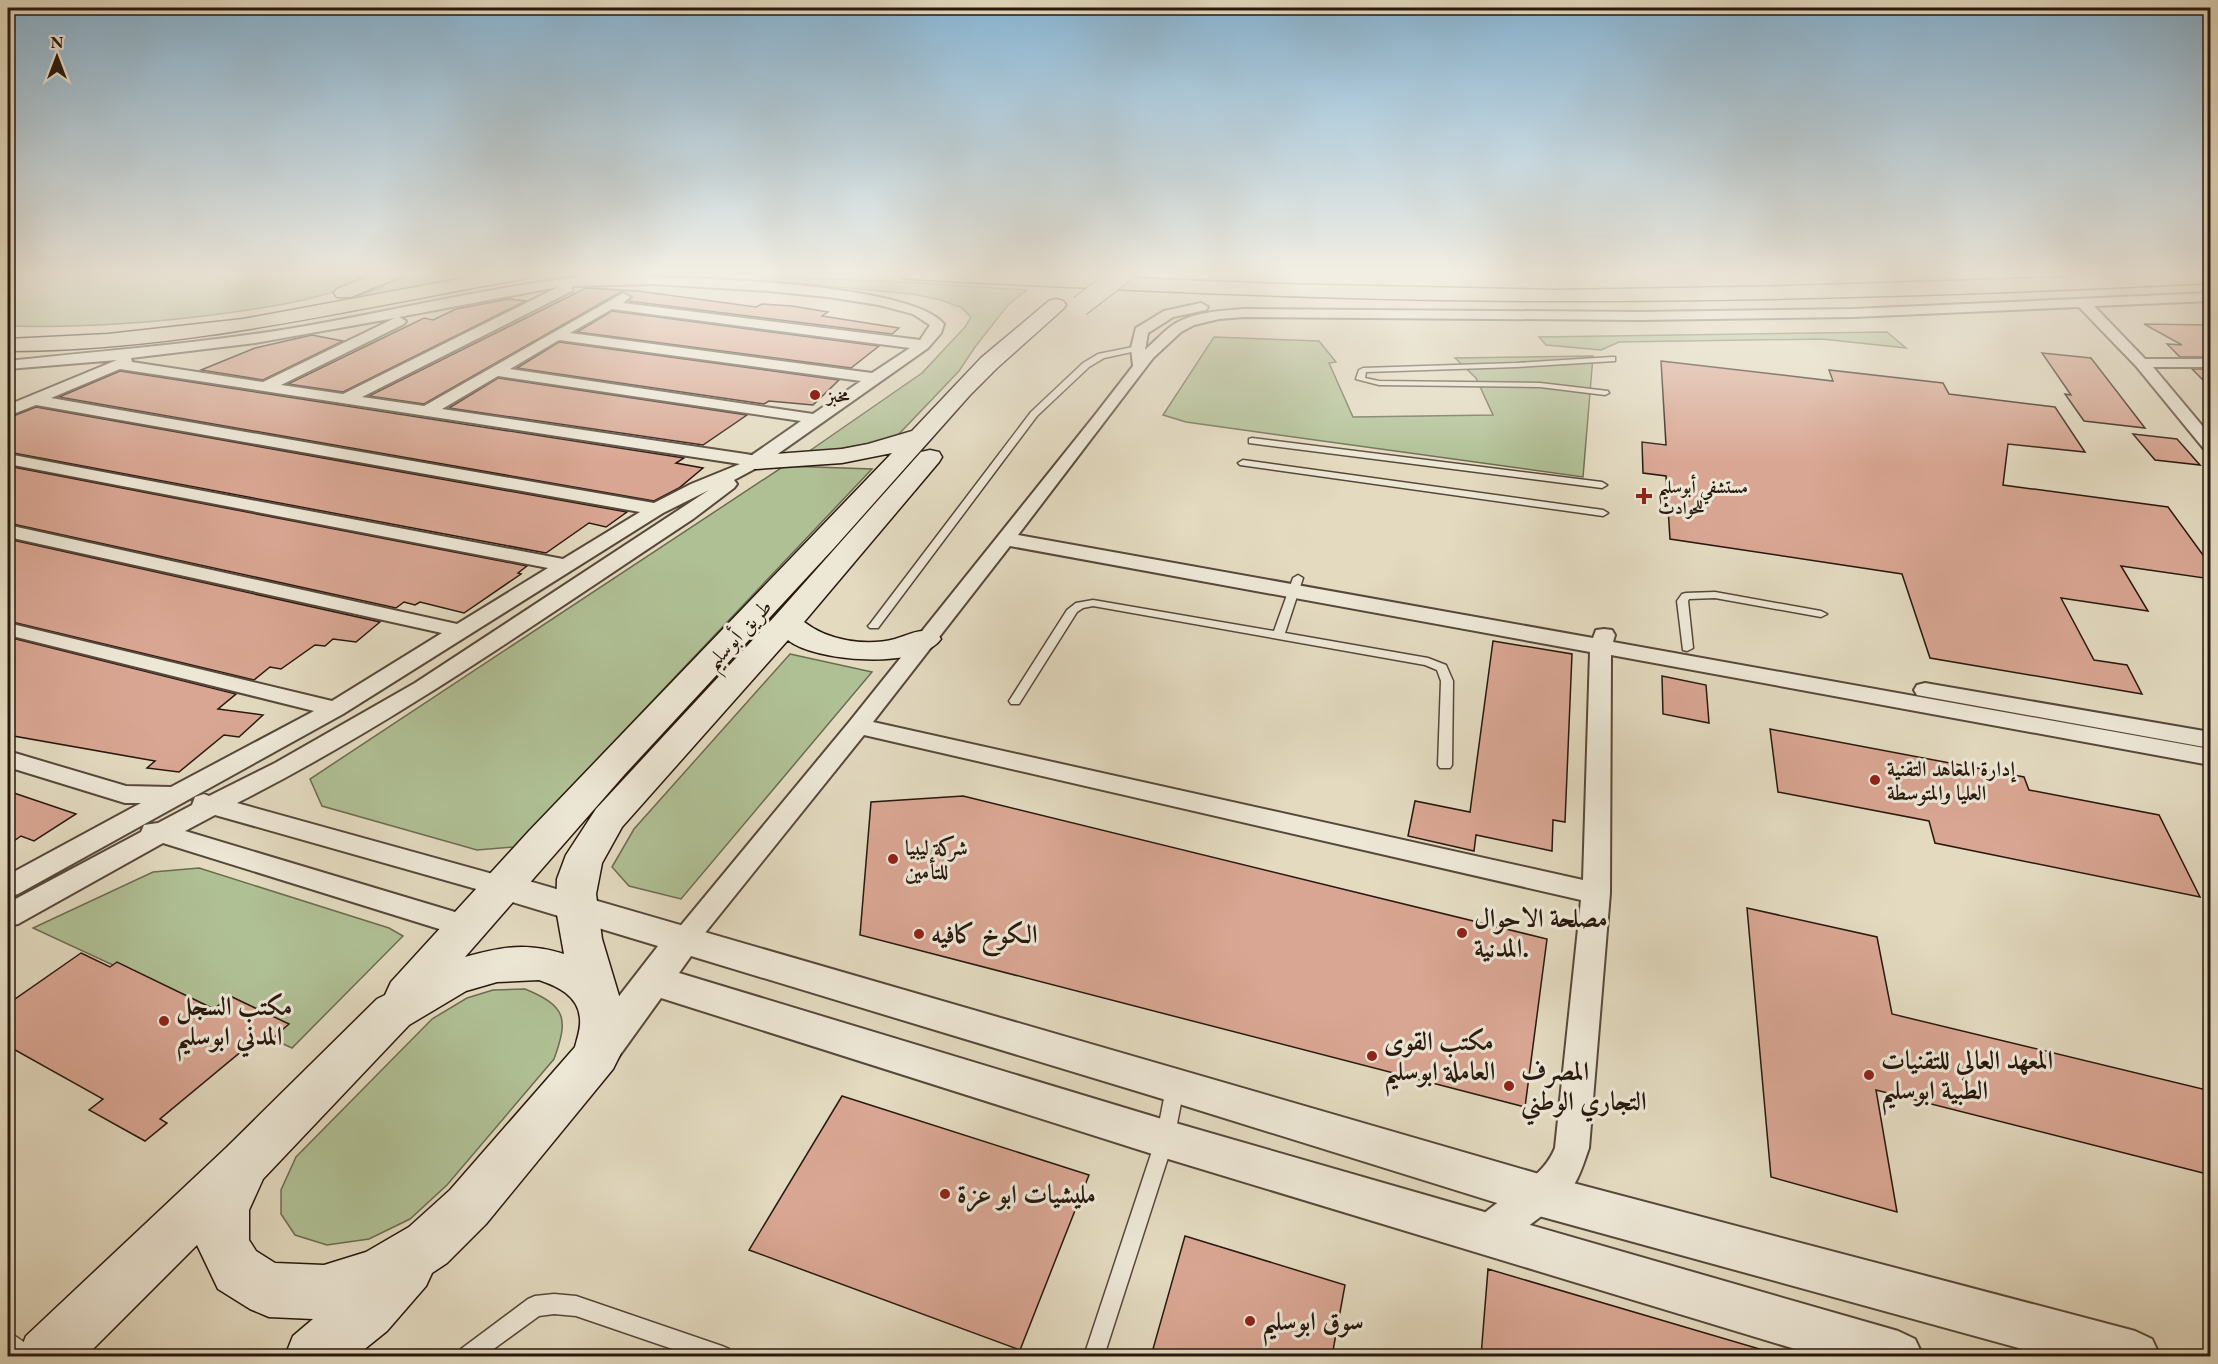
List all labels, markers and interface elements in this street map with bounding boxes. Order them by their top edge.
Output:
north arrow [27,27,87,87]
text: N [51,32,64,53]
place label: مخبز [825,384,851,407]
marker: مخبز [808,388,822,402]
place label: مستشفي أبوسليم للحوادث [1658,474,1748,519]
marker: مستشفي أبوسليم للحوادث [1635,487,1653,505]
street label: طريق أبوسليم [698,592,783,680]
place label: إدارة المعاهد التقنية العليا والمتوسطة [1887,755,2016,806]
marker: إدارة المعاهد التقنية العليا والمتوسطة [1868,773,1882,787]
place label: شركة ليبيا للتأمين [905,834,968,885]
marker: شركة ليبيا للتأمين [886,852,900,866]
place label: مصلحة الاحوال المدنية. [1474,901,1608,965]
place label: الكوخ كافيه [931,917,1038,957]
marker: مصلحة الاحوال المدنية. [1455,926,1469,940]
marker: الكوخ كافيه [912,927,926,941]
place label: مكتب السجل المدني ابوسليم [176,989,292,1062]
marker: مكتب السجل المدني ابوسليم [157,1014,171,1028]
place label: مكتب القوى العاملة ابوسليم [1384,1024,1495,1097]
place label: المعهد العالي للتقنيات الطبية ابوسليم [1881,1043,2053,1116]
marker: مكتب القوى العاملة ابوسليم [1365,1049,1379,1063]
place label: المصرف التجاري الوطني [1521,1054,1647,1126]
marker: المعهد العالي للتقنيات الطبية ابوسليم [1862,1068,1876,1082]
marker: المصرف التجاري الوطني [1502,1079,1516,1093]
place label: مليشيات ابو عزة [957,1177,1096,1213]
marker: مليشيات ابو عزة [938,1187,952,1201]
place label: سوق ابوسليم [1262,1304,1364,1347]
marker: سوق ابوسليم [1243,1314,1257,1328]

